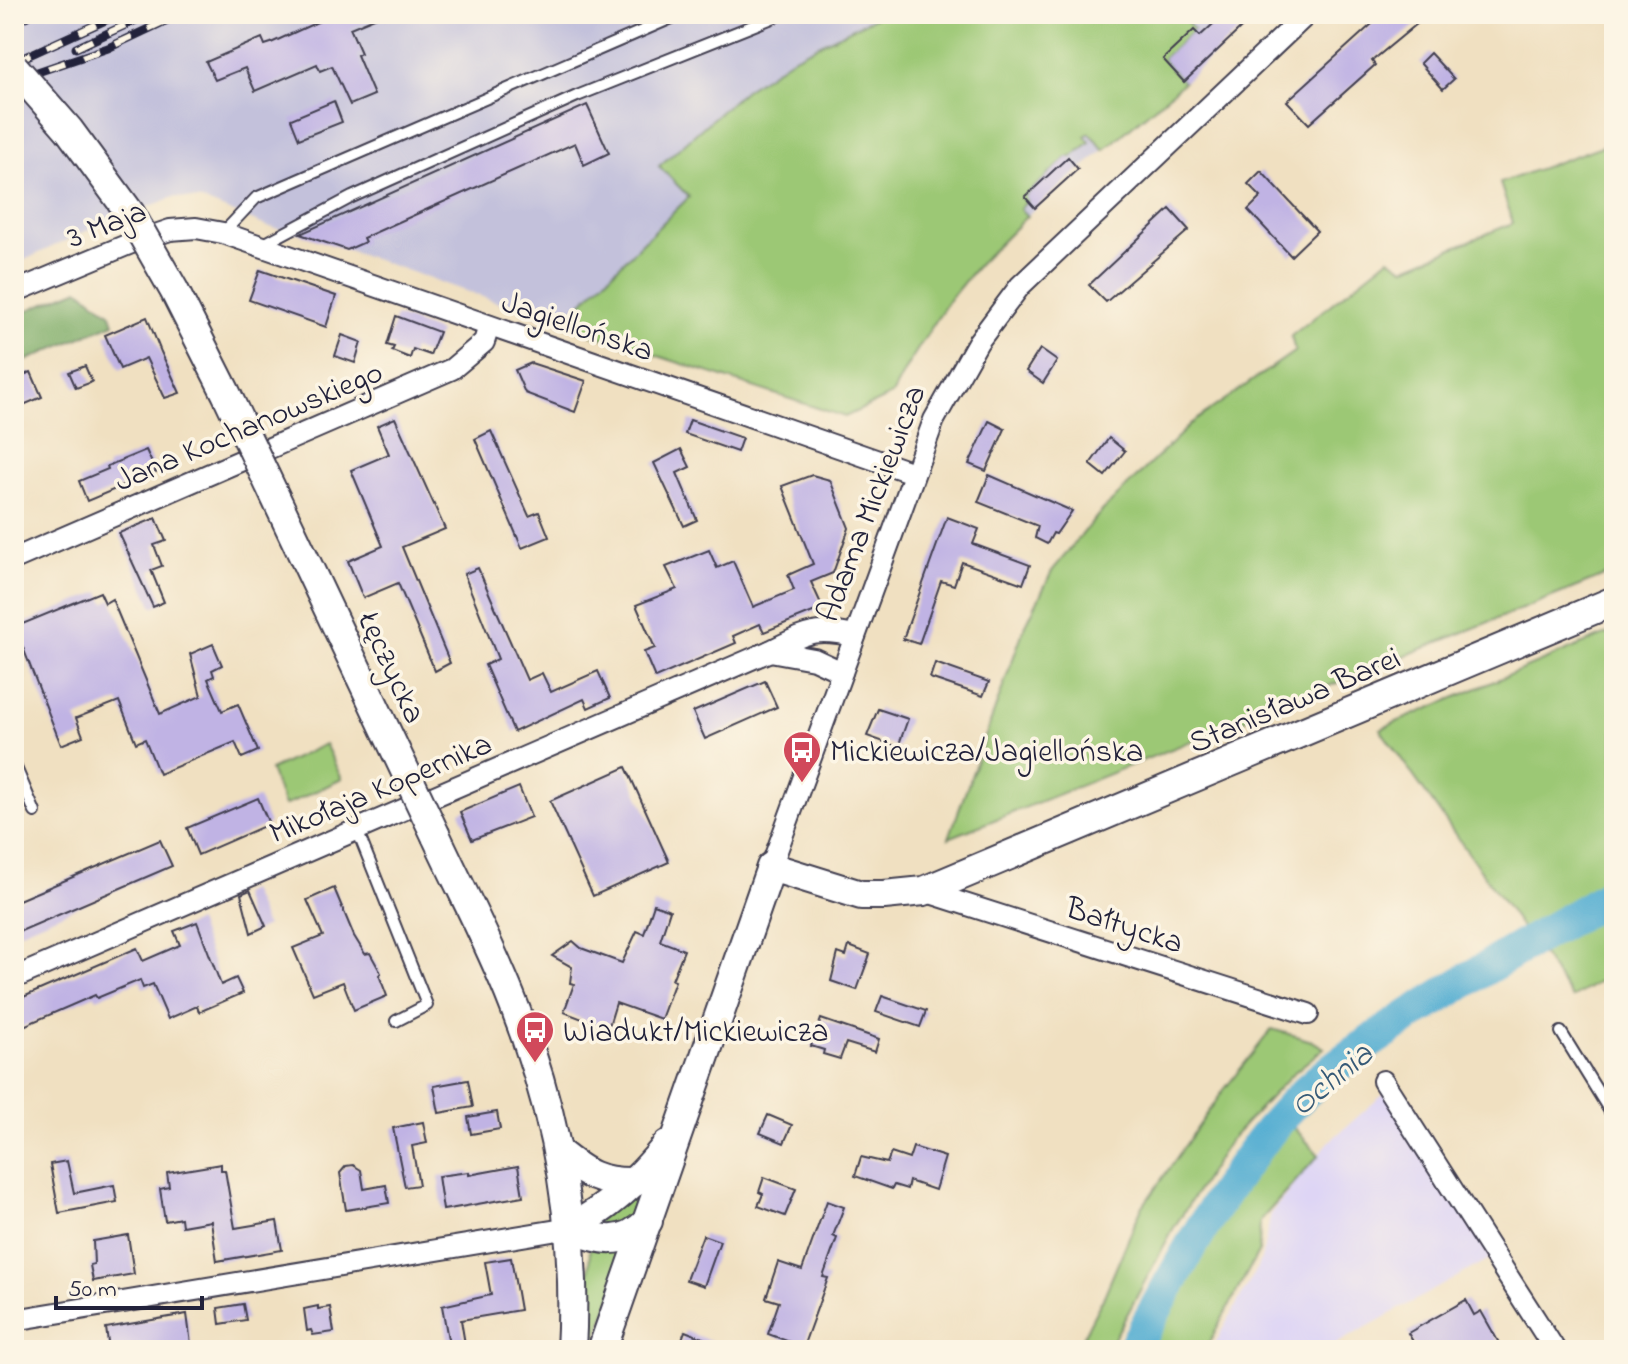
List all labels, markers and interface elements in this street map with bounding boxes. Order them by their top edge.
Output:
street label: 3 Maja [61,190,154,263]
street label: Jagiellońska [494,280,659,376]
street label: Jana Kochanowskiego [108,350,391,506]
street label: Adama Mickiewicza [806,379,940,629]
street label: Łęczycka [343,604,436,732]
street label: Stanisława Barei [1182,636,1409,768]
street label: Mikołaja Kopernika [263,722,500,858]
bus stop icon: Mickiewicza/Jagiellońska [781,729,823,784]
place label: Mickiewicza/Jagiellońska [830,730,1143,777]
street label: Bałtycka [1058,886,1189,968]
bus stop icon: Wiadukt/Mickiewicza [514,1009,556,1064]
place label: Wiadukt/Mickiewicza [563,1010,828,1057]
water label: Ochnia [1280,1031,1386,1130]
scale bar [56,1260,202,1310]
text: 50 m [68,1273,117,1308]

